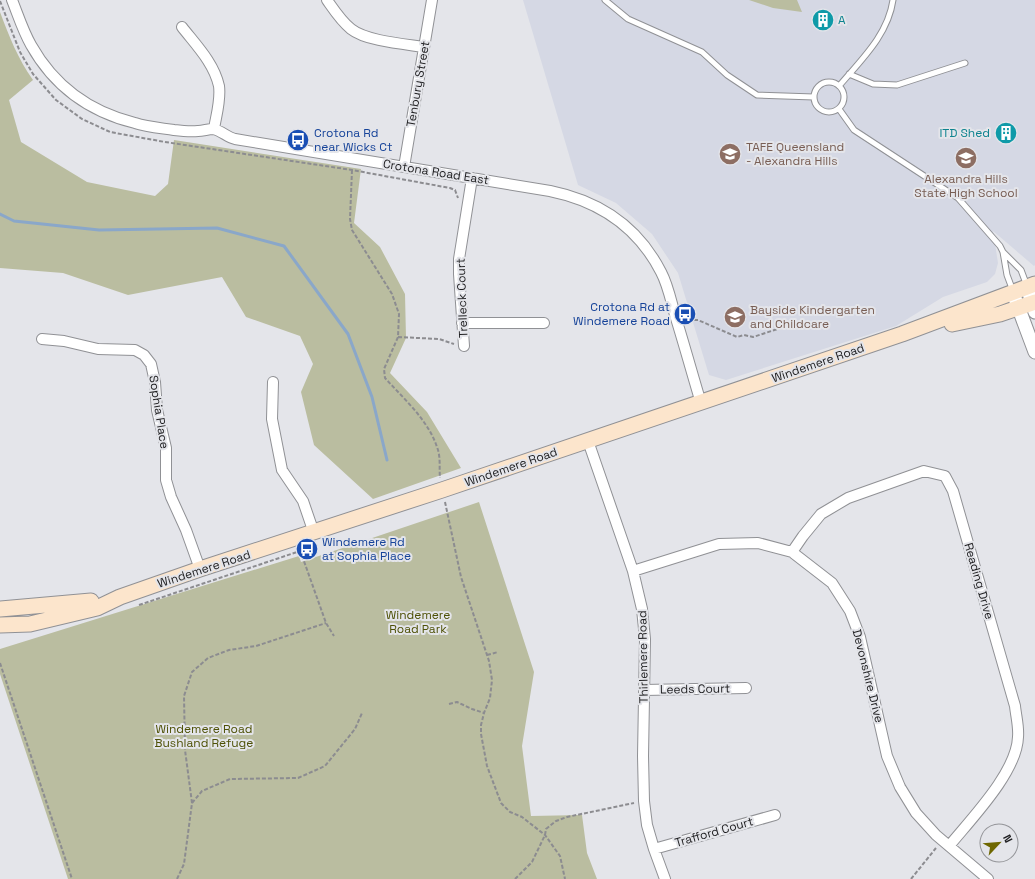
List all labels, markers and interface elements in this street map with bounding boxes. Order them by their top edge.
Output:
building icon: A [810,7,836,33]
place label: A [838,12,846,28]
street label: Tenbury Street [403,40,433,128]
building icon: ITD Shed [993,120,1019,146]
place label: Crotona Rd near Wicks Ct [314,125,392,155]
place label: ITD Shed [939,125,990,141]
bus stop icon: Crotona Rd near Wicks Ct [285,127,311,153]
place label: TAFE Queensland - Alexandra Hills [746,139,844,169]
school or university icon: TAFE Queensland - Alexandra Hills [717,141,743,167]
school or university icon: Alexandra Hills State High School [953,145,979,171]
street label: Crotona Road East [382,156,490,188]
place label: Alexandra Hills State High School [914,171,1018,201]
street label: Trelleck Court [453,258,471,338]
place label: Crotona Rd at Windemere Road [573,299,670,329]
bus stop icon: Crotona Rd at Windemere Road [672,301,698,327]
place label: Bayside Kindergarten and Childcare [750,302,875,332]
school or university icon: Bayside Kindergarten and Childcare [722,304,748,330]
street label: Windemere Road [770,340,866,386]
street label: Sophia Place [145,374,173,450]
street label: Windemere Road [463,444,559,490]
place label: Windemere Rd at Sophia Place [322,534,411,564]
bus stop icon: Windemere Rd at Sophia Place [294,536,320,562]
street label: Reading Drive [960,541,998,621]
street label: Windemere Road [155,546,253,592]
park label: Windemere Road Park [386,607,450,637]
street label: Thirlemere Road [634,610,652,704]
street label: Devonshire Drive [849,628,887,724]
street label: Leeds Court [660,680,730,698]
park label: Windemere Road Bushland Refuge [155,721,253,751]
street label: Trafford Court [673,813,755,851]
north arrow [979,823,1019,863]
text: N [1000,832,1016,845]

